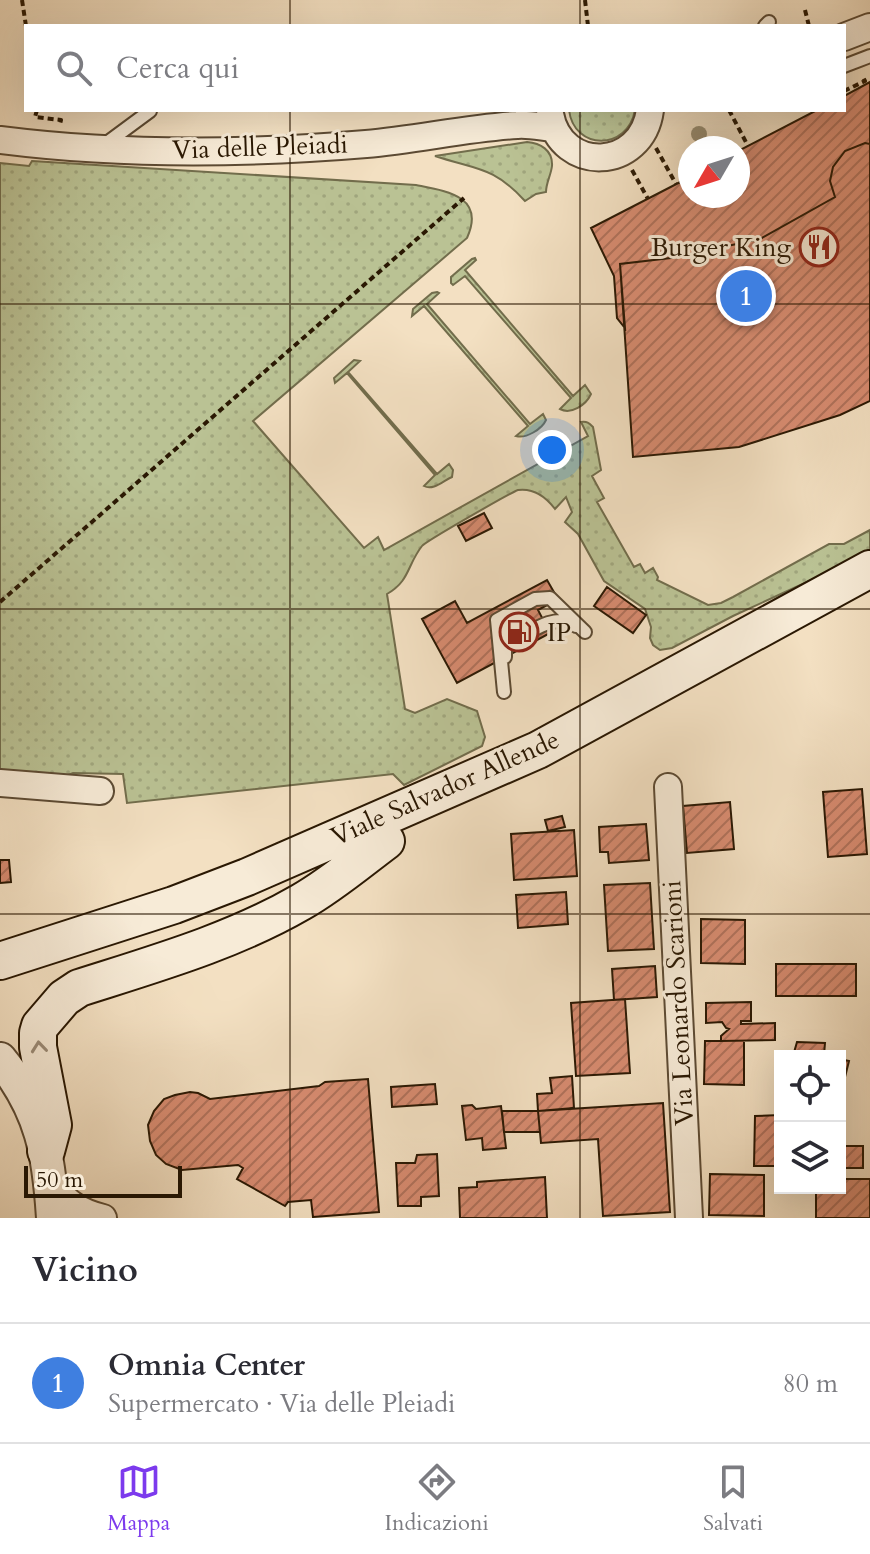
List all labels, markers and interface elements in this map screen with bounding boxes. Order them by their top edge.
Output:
search box [24,24,846,112]
icon: search [52,46,96,90]
text: Cerca qui [116,48,239,89]
street label: Via delle Pleiadi [172,126,348,168]
north arrow [678,136,750,208]
restaurant icon: Burger King [798,226,840,268]
place label: Burger King [651,230,791,265]
pin: 1 [720,266,772,326]
your location [532,430,572,470]
fuel station icon: IP [498,611,540,653]
place label: IP [547,615,571,650]
street label: Viale Salvador Allende [325,722,565,854]
street label: Via Leonardo Scarioni [654,879,702,1127]
one-way arrow [31,1040,48,1053]
map controls [774,1050,846,1194]
button: locate [774,1050,846,1122]
button: layers [774,1122,846,1194]
scale bar [24,1162,182,1198]
text: 50 m [36,1165,83,1195]
text: Vicino [32,1247,138,1293]
text: Omnia Center [108,1345,305,1386]
text: 1 [51,1366,65,1401]
text: 80 m [782,1366,838,1401]
text: Supermercato · Via delle Pleiadi [108,1386,455,1421]
tab: Mappa [107,1460,170,1538]
tab: Indicazioni [385,1460,489,1538]
tab: Salvati [703,1460,763,1538]

